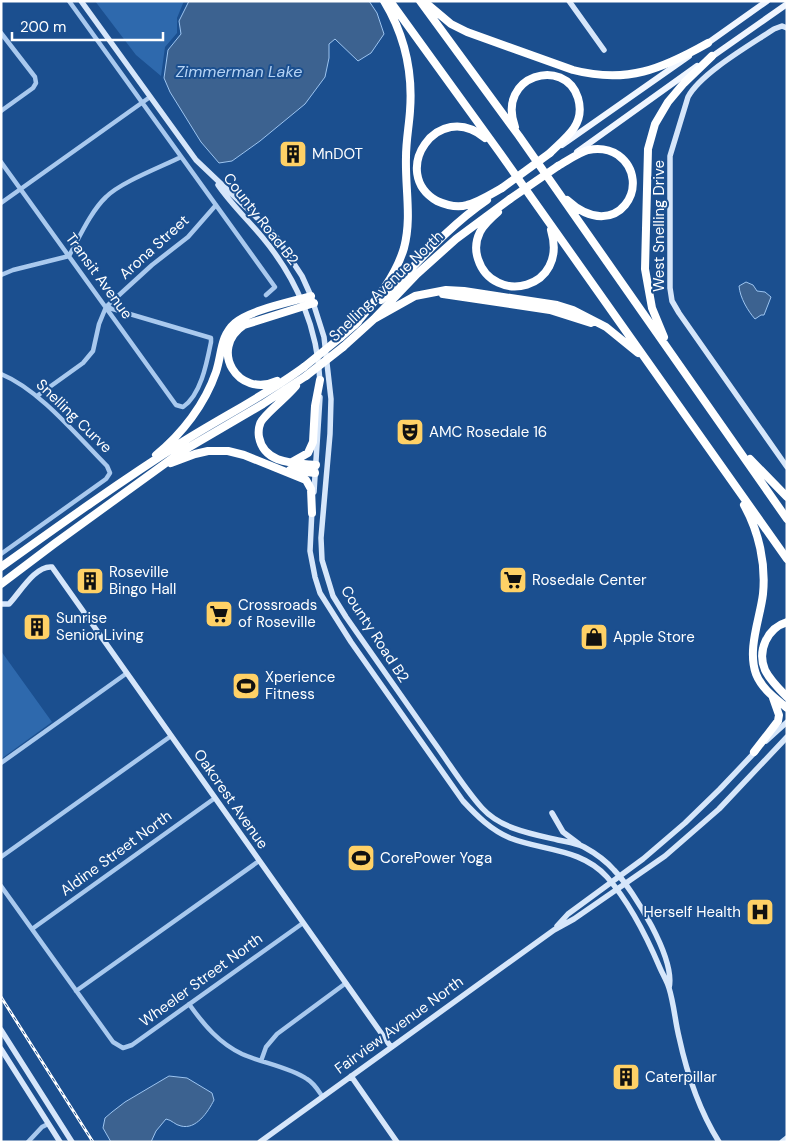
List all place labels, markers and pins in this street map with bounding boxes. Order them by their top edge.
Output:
building icon: MnDOT [278,139,308,169]
place label: MnDOT [312,144,363,164]
theatre icon: AMC Rosedale 16 [395,417,425,447]
place label: AMC Rosedale 16 [429,422,547,442]
place label: Roseville Bingo Hall [109,562,176,599]
supermarket icon: Rosedale Center [498,565,528,595]
building icon: Roseville Bingo Hall [75,566,105,596]
place label: Rosedale Center [532,570,647,590]
place label: Crossroads of Roseville [238,595,317,632]
supermarket icon: Crossroads of Roseville [204,599,234,629]
place label: Sunrise Senior Living [56,608,144,645]
building icon: Sunrise Senior Living [22,612,52,642]
shop icon: Apple Store [579,622,609,652]
place label: Apple Store [613,627,695,647]
place label: Xperience Fitness [265,667,335,704]
sports icon: Xperience Fitness [231,671,261,701]
sports icon: CorePower Yoga [346,843,376,873]
place label: CorePower Yoga [380,848,492,868]
hospital icon: Herself Health [745,897,775,927]
place label: Herself Health [643,902,741,922]
building icon: Caterpillar [611,1062,641,1092]
place label: Caterpillar [645,1067,717,1087]

